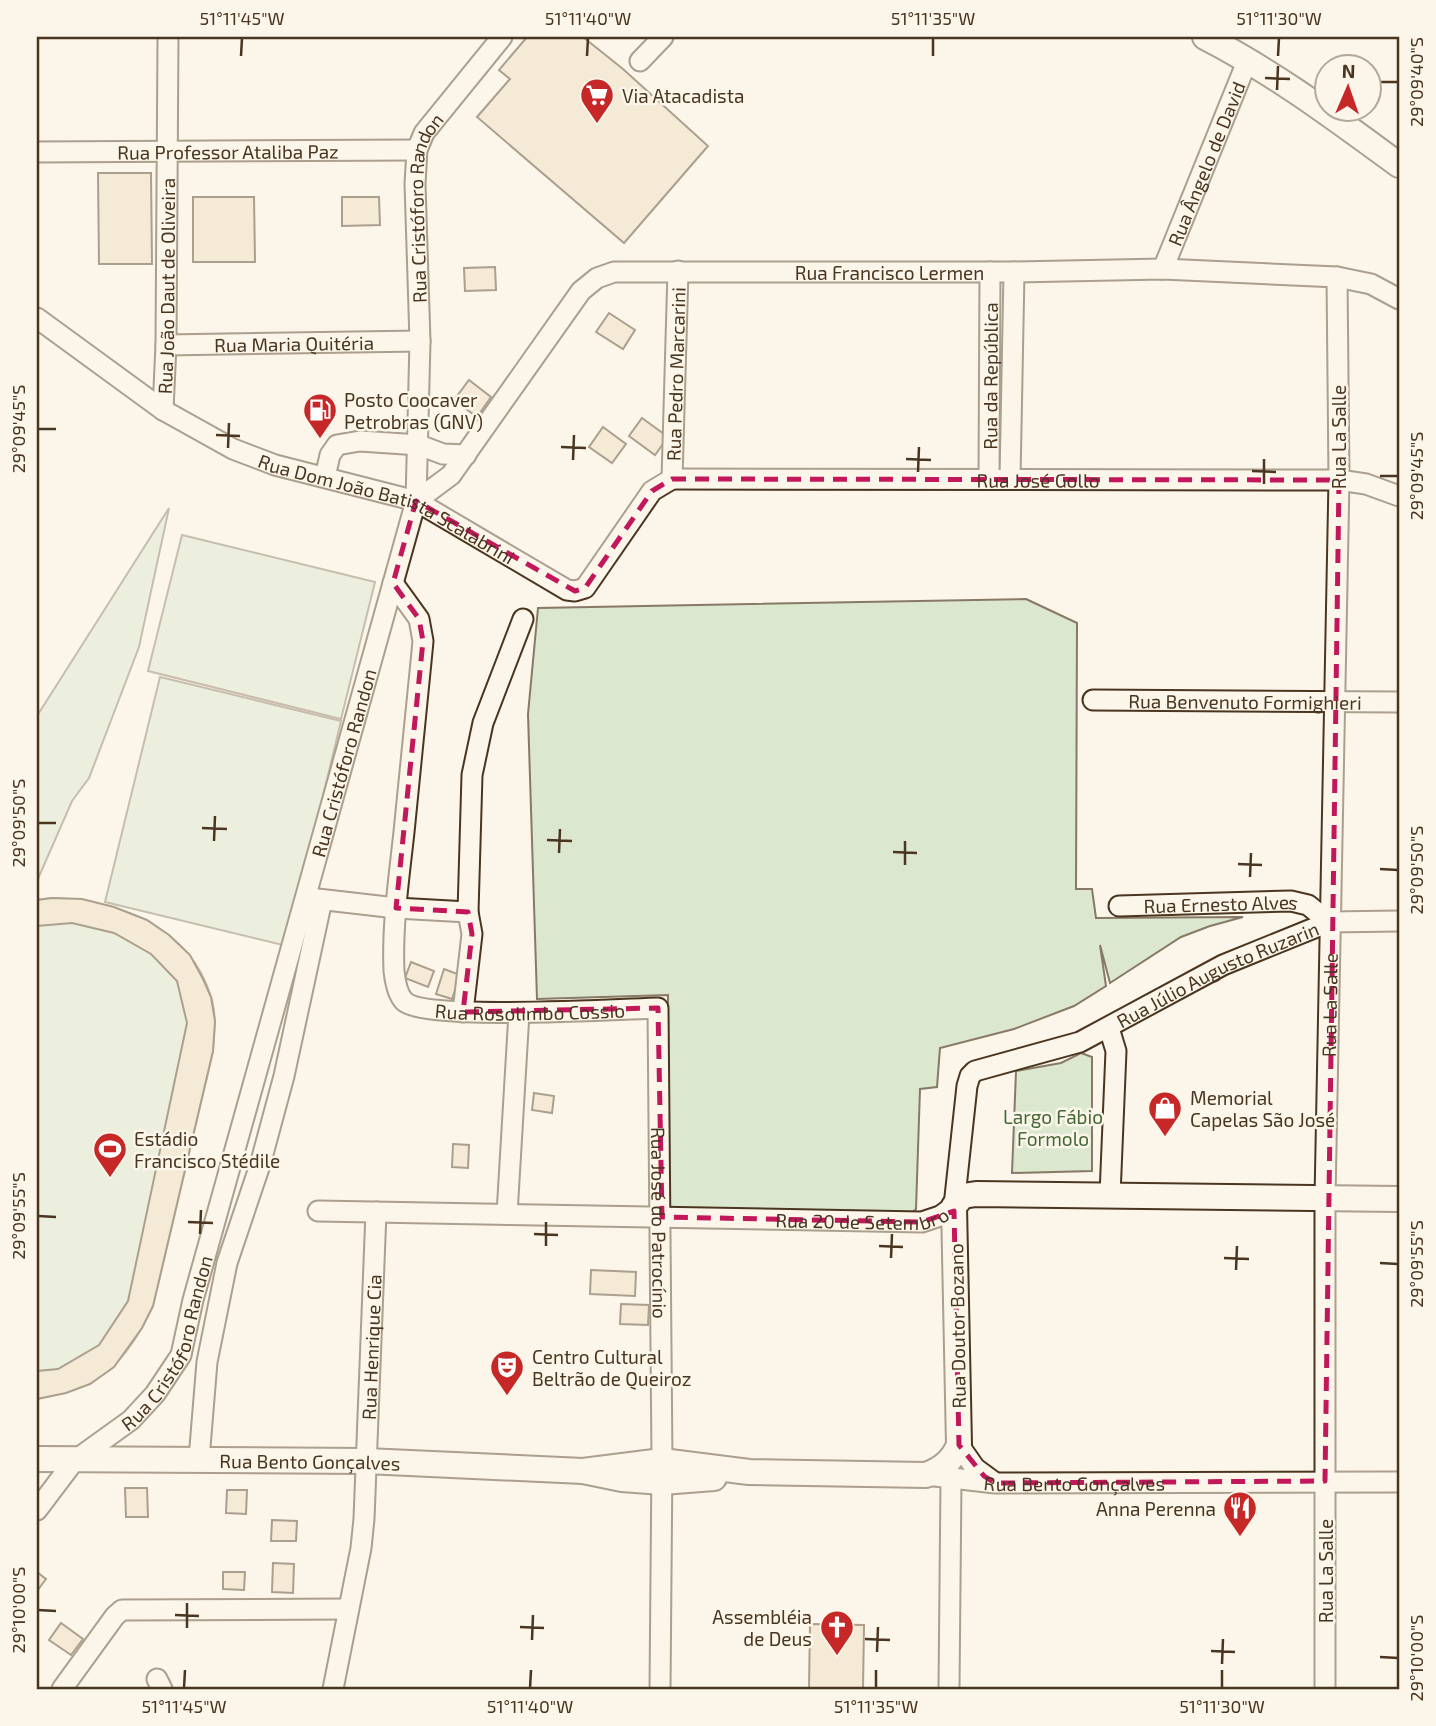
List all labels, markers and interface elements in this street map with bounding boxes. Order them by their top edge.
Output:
text: 51°11'45"W [199,7,285,29]
text: 51°11'40"W [545,7,631,29]
text: 51°11'35"W [891,7,975,29]
text: 51°11'30"W [1236,7,1322,29]
text: 29°09'40"S [1405,37,1427,127]
north arrow [1314,52,1384,122]
text: N [1341,59,1356,82]
supermarket icon: Via Atacadista [578,76,616,125]
street label: Rua Ângelo de David [1162,78,1249,249]
place label: Via Atacadista [622,84,744,107]
street label: Rua Cristóforo Randon [403,108,447,303]
street label: Rua Professor Ataliba Paz [117,139,339,163]
street label: Rua João Daut de Oliveira [152,178,179,395]
street label: Rua Francisco Lermen [795,261,984,284]
street label: Rua Pedro Marcarini [661,287,689,461]
street label: Rua da República [978,302,1001,450]
street label: Rua Maria Quitéria [214,330,374,356]
text: 29°09'45"S [7,385,29,473]
street label: Rua La Salle [1327,385,1350,489]
place label: Posto Coocaver Petrobras (GNV) [344,388,483,433]
fuel station icon: Posto Coocaver Petrobras (GNV) [301,391,339,440]
text: 29°09'45"S [1405,432,1427,520]
street label: Rua Dom João Batista Scalabrini [255,448,519,568]
street label: Rua José Gollo [976,468,1100,491]
street label: Rua Cristóforo Randon [306,666,380,859]
street label: Rua Benvenuto Formighieri [1128,689,1362,713]
text: 29°09'50"S [7,779,29,867]
text: 29°09'50"S [1405,826,1427,914]
street label: Rua Ernesto Alves [1143,889,1301,917]
street label: Rua Júlio Augusto Ruzarin [1112,916,1322,1032]
street label: Rua La Salle [1316,953,1341,1057]
street label: Rua Rosolimbo Cossio [434,998,625,1024]
place label: Memorial Capelas São José [1190,1086,1335,1131]
shop icon: Memorial Capelas São José [1146,1089,1184,1138]
park label: Largo Fábio Formolo [1003,1105,1103,1150]
place label: Estádio Francisco Stédile [134,1127,280,1172]
street label: Rua José do Patrocínio [648,1127,672,1319]
sports icon: Estádio Francisco Stédile [91,1130,129,1179]
text: 29°09'55"S [7,1172,29,1260]
street label: Rua 20 de Setembro [775,1202,953,1234]
text: 29°09'55"S [1405,1220,1427,1308]
street label: Rua Doutor Bozano [944,1243,970,1409]
street label: Rua Cristóforo Randon [116,1253,216,1435]
street label: Rua Henrique Cia [356,1274,385,1420]
place label: Centro Cultural Beltrão de Queiroz [532,1345,691,1390]
theatre icon: Centro Cultural Beltrão de Queiroz [488,1348,526,1397]
street label: Rua Bento Gonçalves [219,1449,401,1474]
street label: Rua Bento Gonçalves [983,1470,1165,1495]
restaurant icon: Anna Perenna [1221,1489,1259,1538]
place label: Anna Perenna [1096,1497,1216,1520]
street label: Rua La Salle [1314,1519,1337,1623]
text: 29°10'00"S [7,1567,29,1653]
place label: Assembléia de Deus [712,1605,812,1650]
church icon: Assembléia de Deus [818,1608,856,1657]
text: 29°10'00"S [1405,1615,1427,1701]
text: 51°11'45"W [141,1695,227,1717]
text: 51°11'40"W [487,1695,573,1717]
text: 51°11'35"W [834,1695,918,1717]
text: 51°11'30"W [1179,1695,1265,1717]

